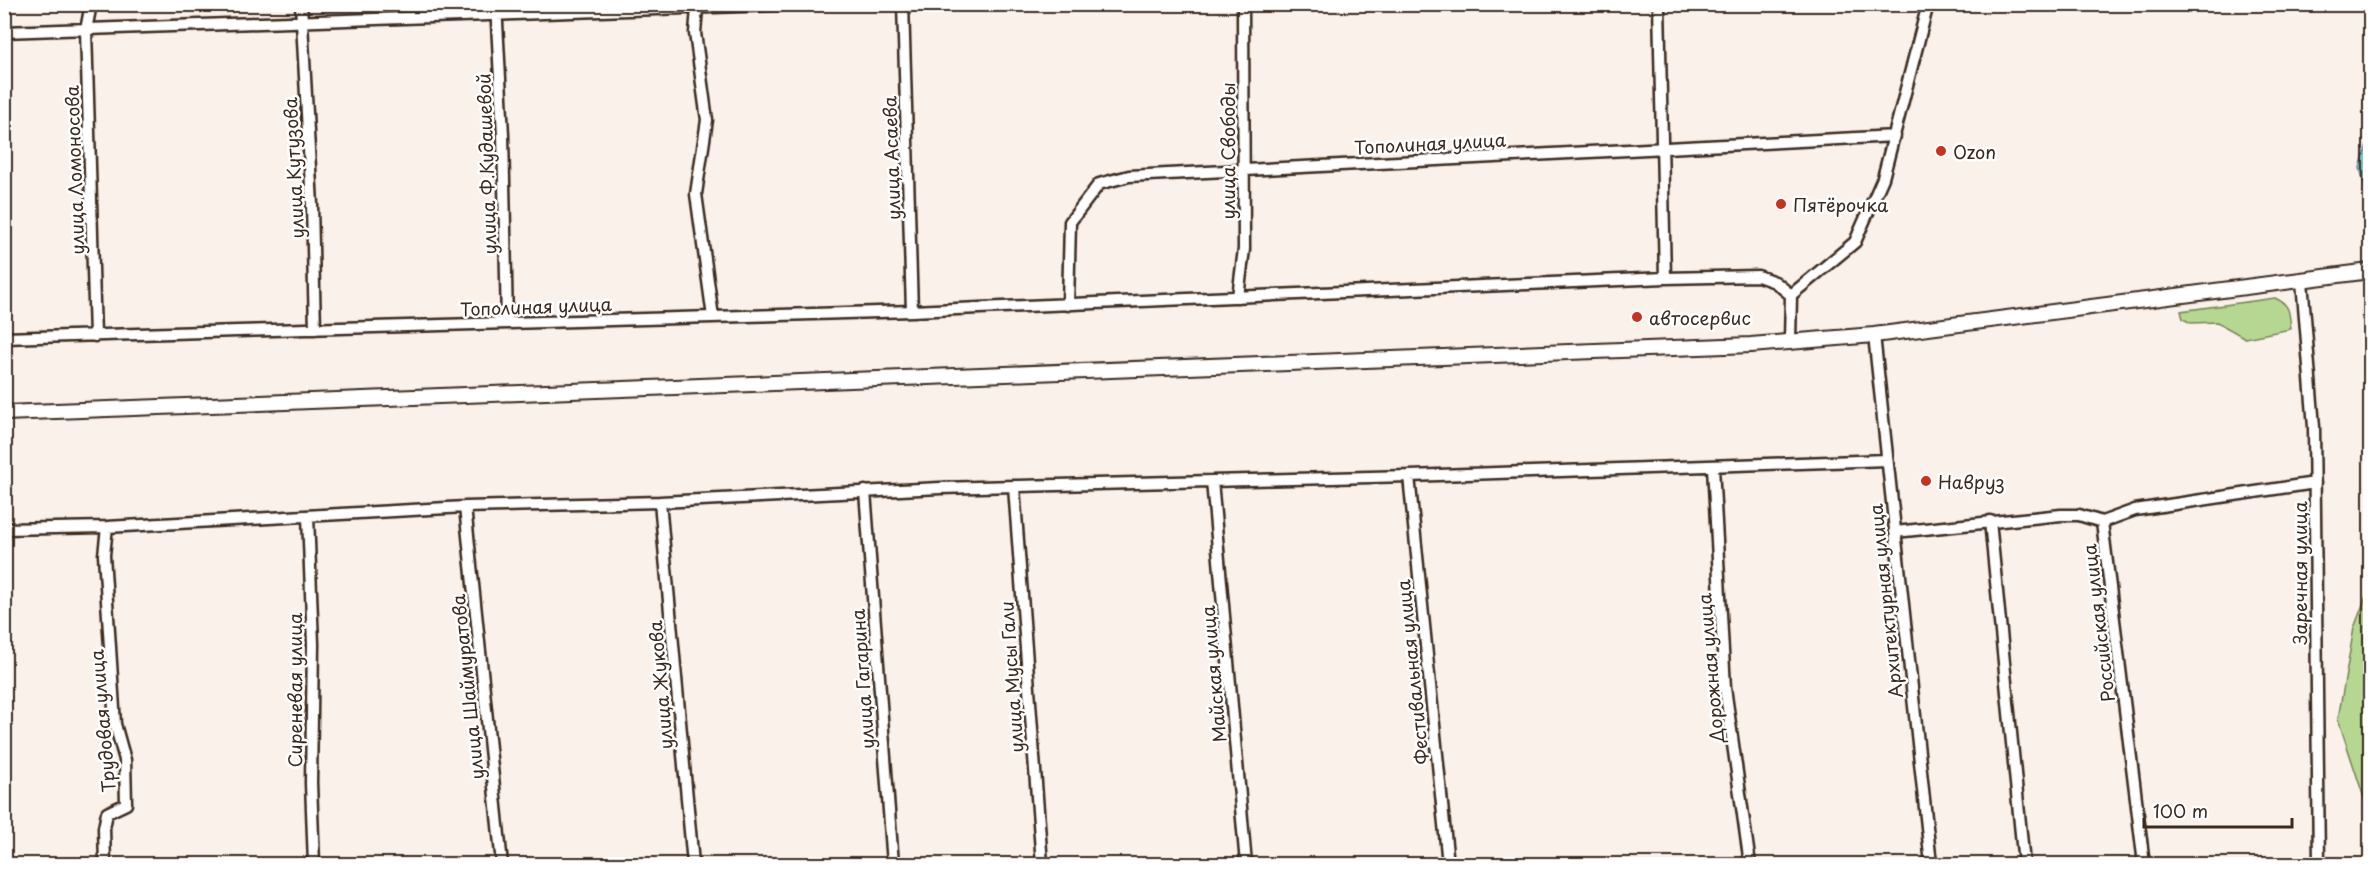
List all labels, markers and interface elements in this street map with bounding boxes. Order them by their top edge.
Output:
street label: улица Ф.Кудашевой [469,73,503,255]
street label: улица Свободы [1214,82,1241,220]
street label: улица Ломоносова [58,84,90,255]
street label: улица Асаева [875,95,907,220]
street label: улица Кутузова [276,96,310,239]
street label: Тополиная улица [1353,126,1507,160]
place label: Ozon [1953,138,1996,165]
marker: Ozon [1934,144,1948,158]
place label: Пятёрочка [1793,191,1889,218]
marker: Пятёрочка [1774,197,1788,211]
street label: Тополиная улица [460,290,613,322]
place label: автосервис [1649,304,1751,331]
marker: автосервис [1630,310,1644,324]
place label: Навруз [1938,468,2005,495]
marker: Навруз [1919,474,1933,488]
street label: Заречная улица [2286,501,2313,645]
street label: Архитектурная улица [1861,502,1909,699]
street label: Российская улица [2075,542,2121,703]
street label: Фестивальная улица [1389,578,1435,766]
street label: улица Шаймуратова [444,592,490,781]
street label: Дорожная улица [1690,592,1730,745]
street label: улица Мусы Гали [992,600,1030,754]
street label: Майская улица [1194,604,1232,744]
street label: улица Гагарина [844,607,880,750]
street label: Сиреневая улица [281,612,308,767]
street label: улица Жукова [641,619,679,751]
street label: Трудовая улица [82,648,122,794]
scale bar [2144,791,2292,829]
text: 100 m [2153,797,2208,824]

